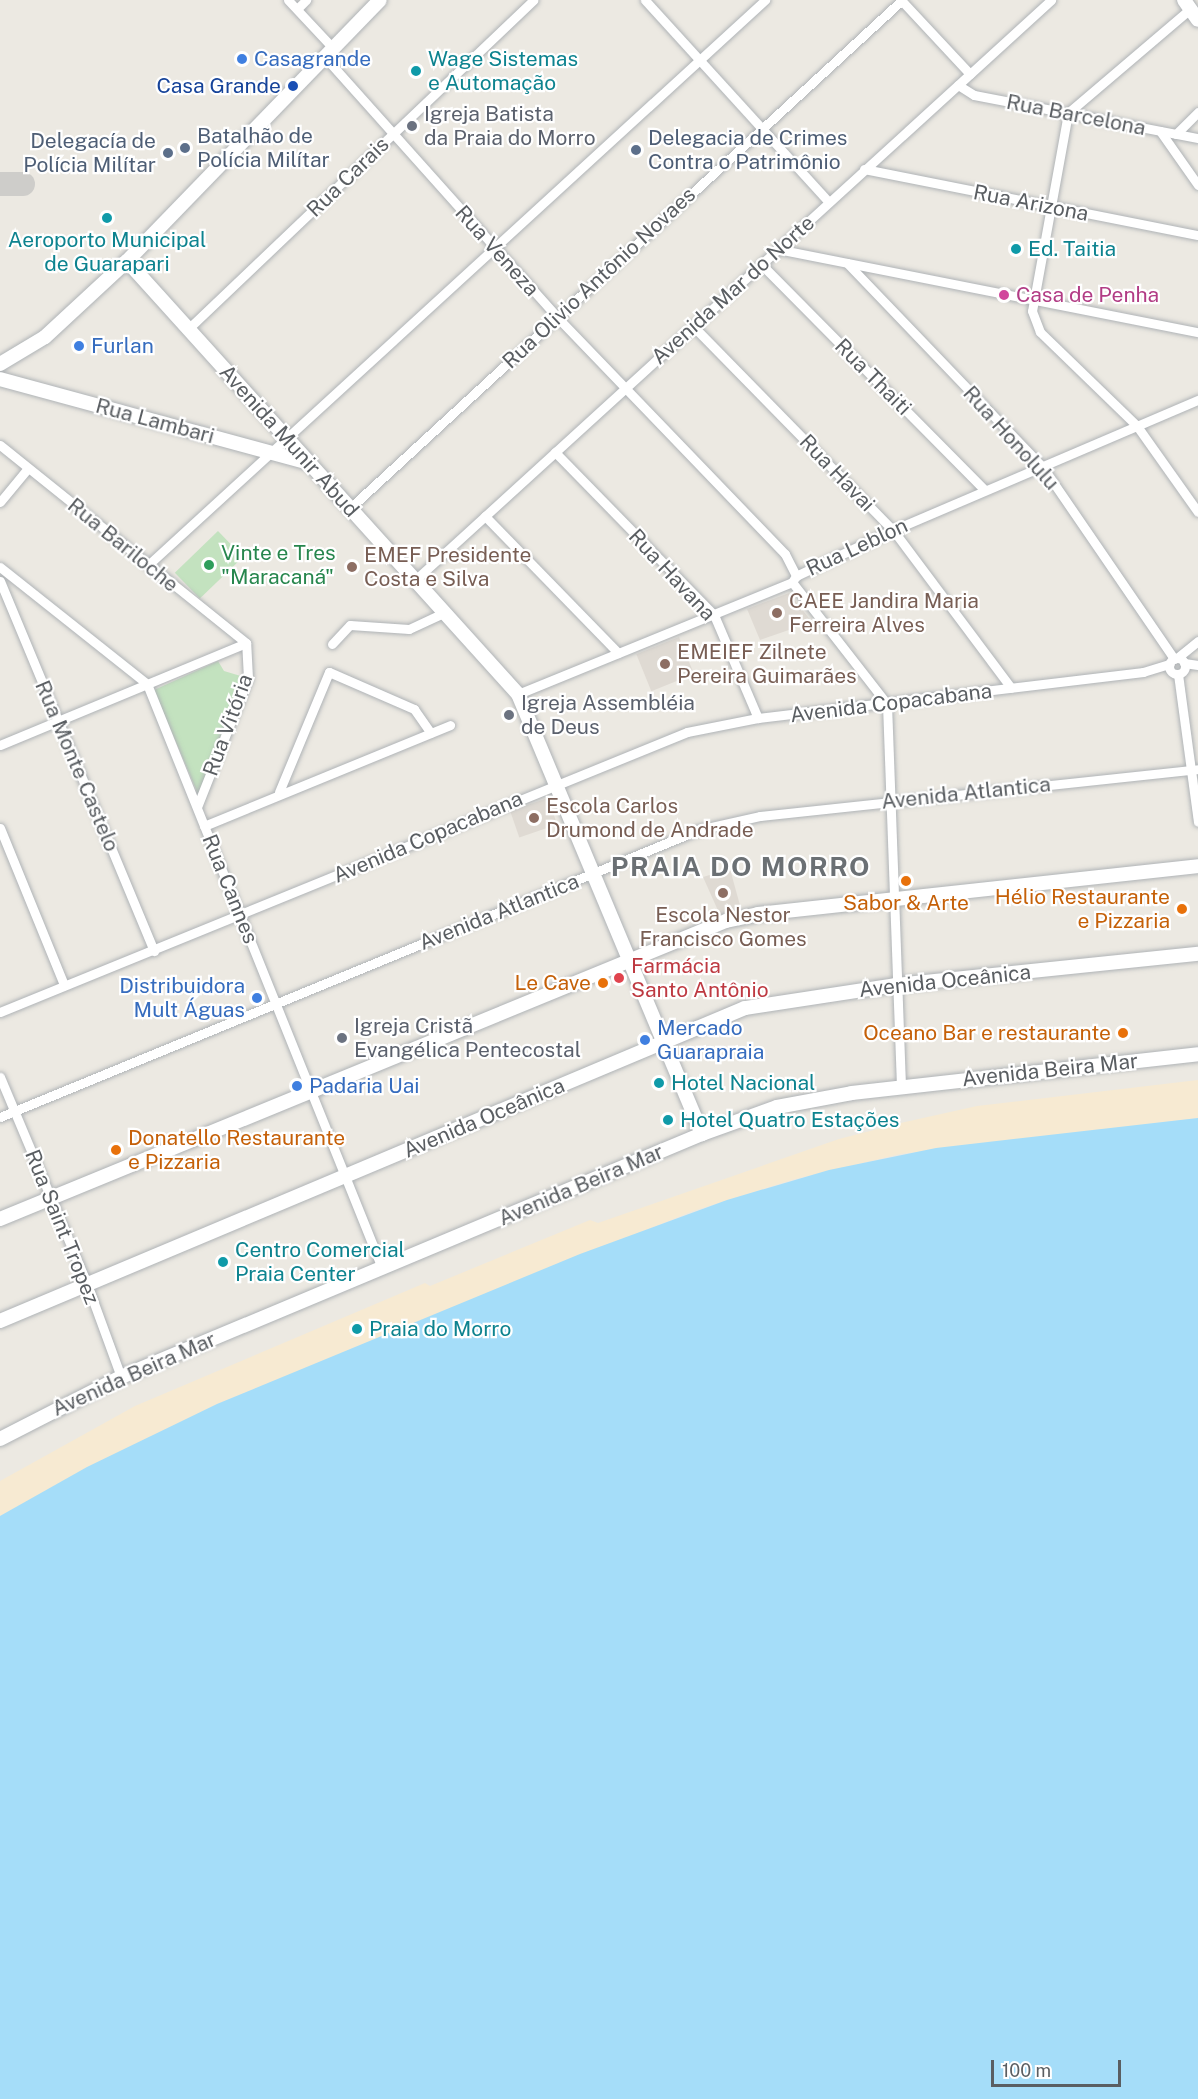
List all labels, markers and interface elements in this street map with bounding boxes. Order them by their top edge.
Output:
place label: Casagrande [254,46,371,72]
place label: Wage Sistemas e Automação [428,46,578,96]
marker: Casagrande [235,52,249,66]
marker: Wage Sistemas e Automação [409,64,423,78]
place label: Casa Grande [156,73,281,99]
marker: Casa Grande [286,79,300,93]
street label: Rua Barcelona [1004,89,1148,141]
place label: Igreja Batista da Praia do Morro [424,101,596,151]
marker: Igreja Batista da Praia do Morro [405,119,419,133]
place label: Batalhão de Polícia Milítar [197,123,330,173]
place label: Delegacia de Crimes Contra o Patrimônio [648,125,848,175]
place label: Delegacía de Polícia Milítar [23,128,156,178]
street label: Rua Carais [302,132,394,222]
marker: Batalhão de Polícia Milítar [178,141,192,155]
marker: Delegacia de Crimes Contra o Patrimônio [629,143,643,157]
marker: Delegacía de Polícia Milítar [161,146,175,160]
street label: Rua Arizona [971,179,1091,227]
street label: Rua Olivio Antônio Novaes [497,182,701,374]
street label: Rua Veneza [450,200,544,302]
street label: Avenida Mar do Norte [646,210,820,370]
marker: Aeroporto Municipal de Guarapari [100,211,114,225]
place label: Aeroporto Municipal de Guarapari [8,227,206,277]
place label: Ed. Taitia [1028,236,1116,262]
marker: Ed. Taitia [1009,242,1023,256]
place label: Casa de Penha [1016,282,1160,308]
marker: Casa de Penha [997,288,1011,302]
place label: Furlan [91,333,154,359]
street label: Rua Thaiti [830,334,916,420]
marker: Furlan [72,339,86,353]
street label: Avenida Munir Abud [214,360,364,522]
street label: Rua Honolulu [958,381,1064,495]
street label: Rua Lambari [93,393,217,449]
street label: Rua Havai [794,429,880,517]
street label: Rua Bariloche [63,493,183,597]
street label: Rua Leblon [802,513,912,581]
street label: Rua Havana [623,524,721,626]
place label: Vinte e Tres "Maracaná" [221,540,336,590]
place label: EMEF Presidente Costa e Silva [364,542,531,592]
marker: Vinte e Tres "Maracaná" [202,558,216,572]
marker: EMEF Presidente Costa e Silva [345,560,359,574]
place label: CAEE Jandira Maria Ferreira Alves [789,588,979,638]
marker: CAEE Jandira Maria Ferreira Alves [770,606,784,620]
place label: EMEIEF Zilnete Pereira Guimarães [677,639,857,689]
marker: EMEIEF Zilnete Pereira Guimarães [658,657,672,671]
street label: Rua Vitória [198,670,258,780]
street label: Rua Monte Castelo [30,677,124,855]
street label: Avenida Copacabana [789,678,993,728]
place label: Igreja Assembléia de Deus [521,690,695,740]
marker: Igreja Assembléia de Deus [502,708,516,722]
street label: Avenida Atlantica [880,772,1052,814]
street label: Avenida Copacabana [329,786,527,888]
place label: Escola Carlos Drumond de Andrade [546,793,754,843]
marker: Escola Carlos Drumond de Andrade [527,811,541,825]
street label: Rua Cannes [197,831,263,947]
district label: PRAIA DO MORRO [611,851,871,883]
street label: Avenida Atlantica [415,868,583,956]
marker: Sabor & Arte [899,874,913,888]
place label: Hélio Restaurante e Pizzaria [995,884,1170,934]
marker: Escola Nestor Francisco Gomes [716,886,730,900]
place label: Sabor & Arte [843,890,969,916]
place label: Escola Nestor Francisco Gomes [639,902,807,952]
marker: Hélio Restaurante e Pizzaria [1175,902,1189,916]
place label: Farmácia Santo Antônio [631,953,769,1003]
street label: Avenida Oceânica [858,959,1032,1003]
place label: Le Cave [514,970,591,996]
marker: Farmácia Santo Antônio [612,971,626,985]
place label: Distribuidora Mult Águas [119,973,245,1023]
marker: Le Cave [596,976,610,990]
marker: Distribuidora Mult Águas [250,991,264,1005]
place label: Igreja Cristã Evangélica Pentecostal [354,1013,581,1063]
place label: Mercado Guarapraia [657,1015,764,1065]
place label: Oceano Bar e restaurante [863,1020,1111,1046]
marker: Oceano Bar e restaurante [1116,1026,1130,1040]
marker: Igreja Cristã Evangélica Pentecostal [335,1031,349,1045]
marker: Mercado Guarapraia [638,1033,652,1047]
street label: Avenida Beira Mar [961,1048,1139,1092]
place label: Hotel Nacional [671,1070,815,1096]
place label: Padaria Uai [309,1073,420,1099]
street label: Avenida Oceânica [400,1073,568,1163]
marker: Hotel Nacional [652,1076,666,1090]
marker: Padaria Uai [290,1079,304,1093]
place label: Hotel Quatro Estações [680,1107,899,1133]
marker: Hotel Quatro Estações [661,1113,675,1127]
place label: Donatello Restaurante e Pizzaria [128,1125,345,1175]
street label: Avenida Beira Mar [495,1139,667,1231]
marker: Donatello Restaurante e Pizzaria [109,1143,123,1157]
street label: Rua Saint Tropez [19,1146,105,1308]
place label: Centro Comercial Praia Center [235,1237,405,1287]
marker: Centro Comercial Praia Center [216,1255,230,1269]
place label: Praia do Morro [369,1316,512,1342]
marker: Praia do Morro [350,1322,364,1336]
street label: Avenida Beira Mar [48,1327,220,1421]
scale bar [994,2048,1124,2086]
text: 100 m [1002,2060,1051,2081]

